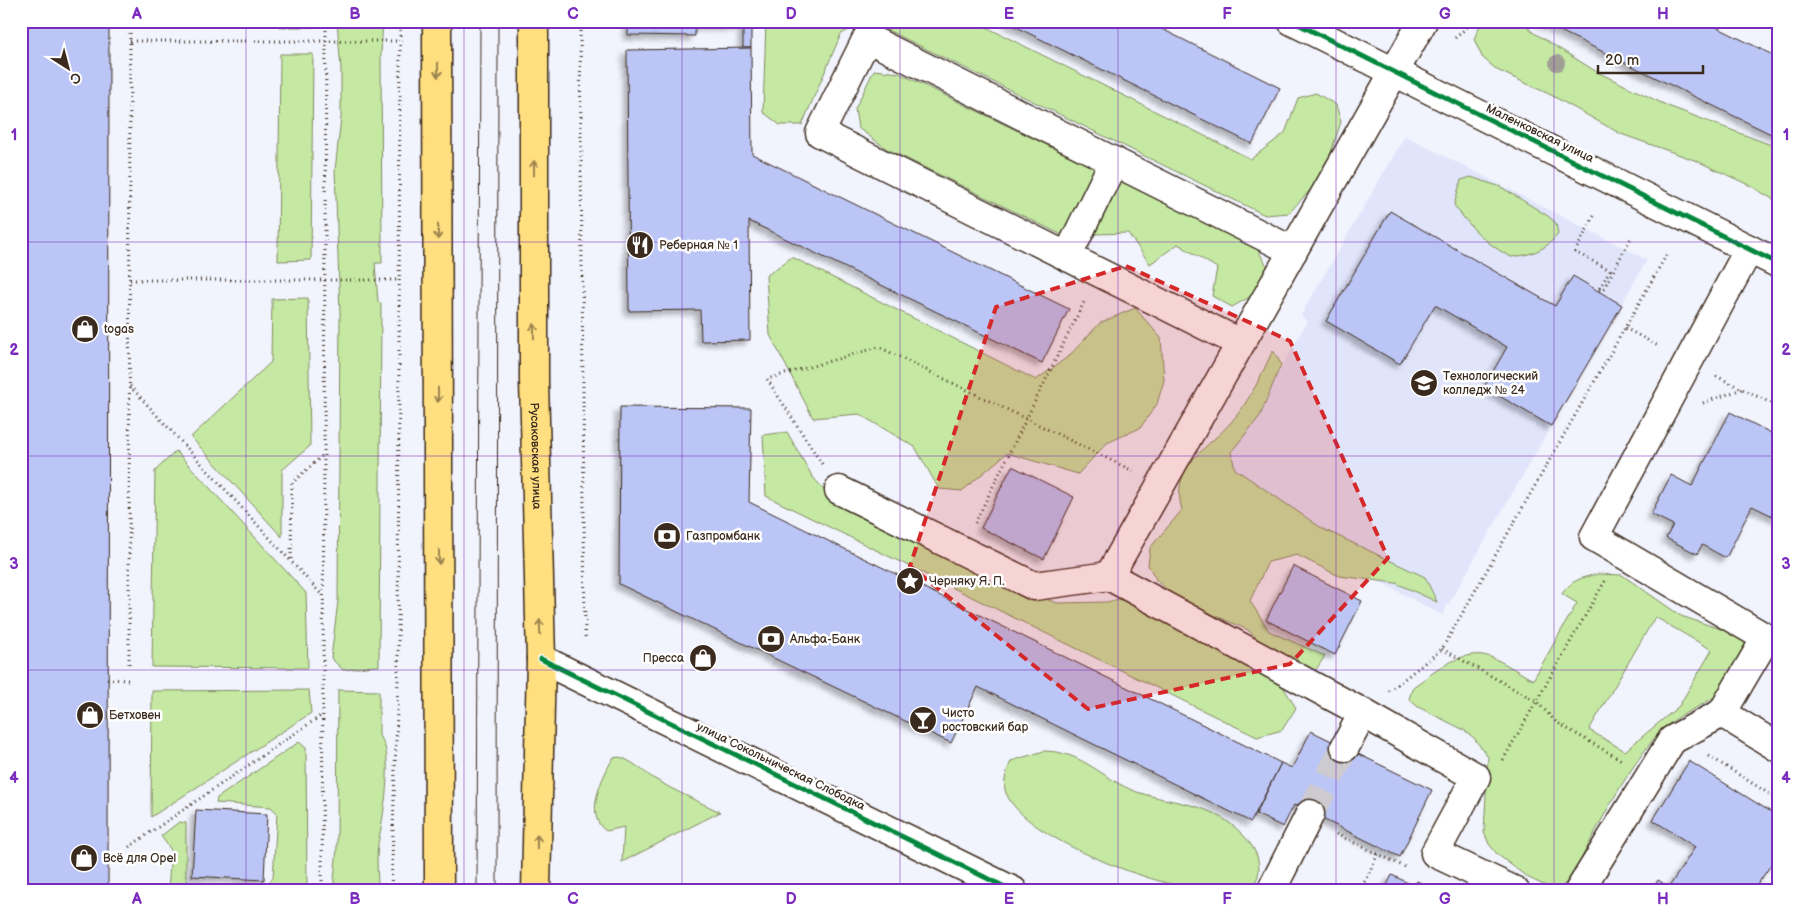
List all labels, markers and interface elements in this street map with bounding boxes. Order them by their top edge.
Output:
text: A [131,5,142,24]
text: B [349,5,361,24]
text: C [567,5,579,24]
text: D [785,5,797,24]
text: E [1004,5,1014,24]
text: F [1222,5,1232,24]
text: G [1439,5,1451,24]
text: H [1657,5,1669,24]
north arrow [42,42,92,92]
scale bar [1598,42,1702,74]
text: 20 m [1605,51,1639,70]
one-way arrow [433,62,443,78]
text: С [66,68,84,88]
street label: Маленковская улица [1483,101,1596,166]
text: 1 [11,126,17,145]
text: 1 [1783,126,1789,145]
one-way arrow [529,161,539,177]
one-way arrow [433,224,443,240]
restaurant icon: Реберная № 1 [625,230,655,260]
place label: Реберная № 1 [659,238,738,253]
shop icon: togas [70,314,100,344]
place label: togas [104,322,134,337]
one-way arrow [529,323,539,340]
text: 2 [9,341,19,360]
text: 2 [1781,341,1791,360]
school or university icon: Технологический колледж № 24 [1409,368,1439,398]
place label: Технологический колледж № 24 [1443,369,1538,398]
one-way arrow [433,386,443,403]
street label: Русаковская улица [527,402,544,510]
bank icon: Газпромбанк [652,521,682,551]
place label: Газпромбанк [686,529,761,544]
one-way arrow [434,549,444,565]
text: 3 [9,555,19,574]
text: 3 [1781,555,1791,574]
place icon: Черняку Я. П. [895,566,925,596]
place label: Черняку Я. П. [929,574,1004,589]
one-way arrow [536,619,545,635]
bank icon: Альфа-Банк [756,624,786,654]
place label: Альфа-Банк [789,632,861,647]
shop icon: Пресса [688,643,718,673]
place label: Пресса [643,651,684,666]
shop icon: Бетховен [75,700,105,730]
bar icon: Чисто ростовский бар [908,705,938,735]
place label: Чисто ростовский бар [942,706,1029,735]
place label: Бетховен [109,708,161,723]
street label: улица Сокольническая Слободка [694,719,867,814]
text: 4 [9,769,19,788]
text: 4 [1781,769,1791,788]
one-way arrow [532,834,542,850]
shop icon: Всё для Opel [69,843,99,873]
place label: Всё для Opel [103,851,176,866]
text: A [131,890,142,909]
text: B [349,890,361,909]
text: C [567,890,579,909]
text: D [785,890,797,909]
text: E [1004,890,1014,909]
text: F [1222,890,1232,909]
text: G [1439,890,1451,909]
text: H [1657,890,1669,909]

